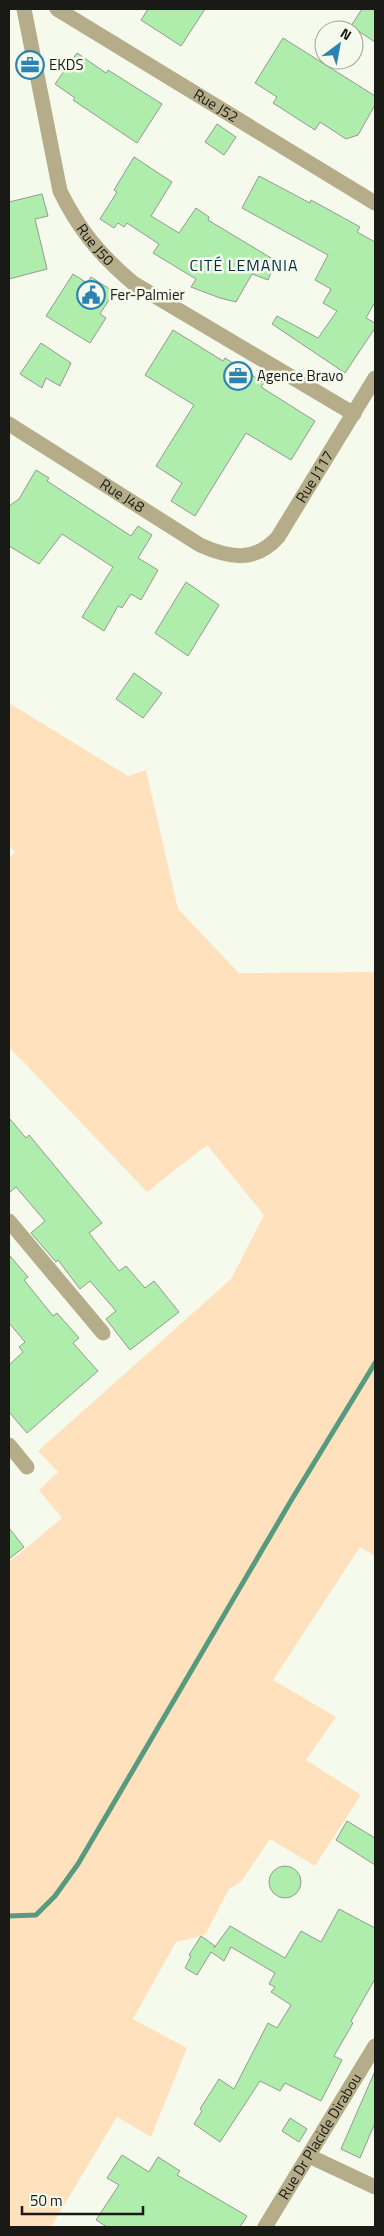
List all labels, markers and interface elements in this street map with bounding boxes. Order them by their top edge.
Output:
north arrow [314,20,364,70]
text: N [336,22,356,45]
office icon: EKDS [15,50,45,80]
place label: EKDS [49,53,84,76]
street label: Rue J52 [189,83,243,128]
street label: Rue J50 [71,219,120,271]
district label: CITÉ LEMANIA [189,253,299,277]
public building icon: Fer-Palmier [76,280,106,310]
place label: Fer-Palmier [110,283,185,306]
office icon: Agence Bravo [223,361,253,391]
place label: Agence Bravo [257,364,343,387]
street label: Rue J117 [290,446,339,507]
street label: Rue J48 [96,472,149,518]
street label: Rue Dr Placide Dirabou [272,2069,367,2204]
scale bar [22,2184,144,2216]
text: 50 m [30,2189,63,2212]

